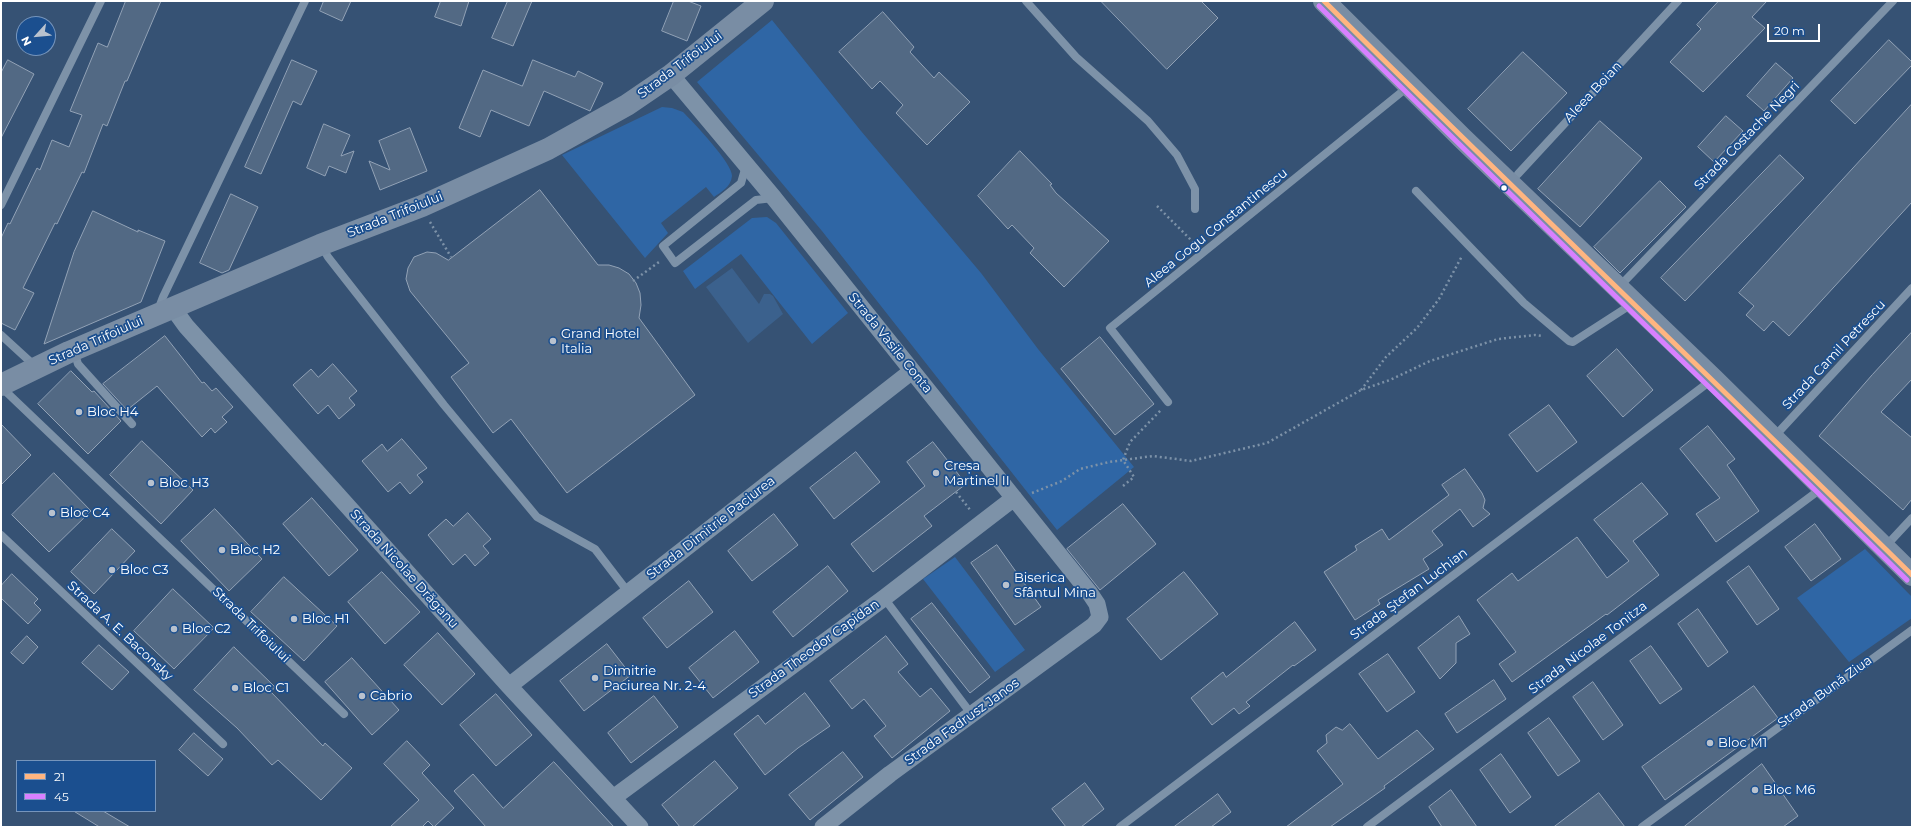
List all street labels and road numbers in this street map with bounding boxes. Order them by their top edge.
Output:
street label: Strada Trifoiului [635,28,725,102]
street label: Aleea Boian [1561,58,1625,126]
street label: Strada Costache Negri [1691,78,1803,194]
street label: Aleea Gogu Constantinescu [1141,165,1291,291]
street label: Strada Trifoiului [345,189,445,241]
street label: Strada Vasile Conta [845,290,935,396]
street label: Strada Camil Petrescu [1779,297,1889,413]
street label: Strada Trifoiului [46,313,146,369]
street label: Strada Dimitrie Paciurea [644,473,778,583]
street label: Strada Nicolae Drăganu [346,506,462,632]
street label: Strada Ștefan Luchian [1347,545,1471,643]
street label: Strada A. E. Baconsky [64,578,176,684]
street label: Strada Trifoiului [209,584,293,666]
street label: Strada Theodor Capidan [746,596,882,702]
street label: Strada Nicolae Tonitza [1526,598,1650,698]
street label: Strada Bună Ziua [1775,653,1875,731]
street label: Strada Fadrusz Janos [902,675,1022,769]

